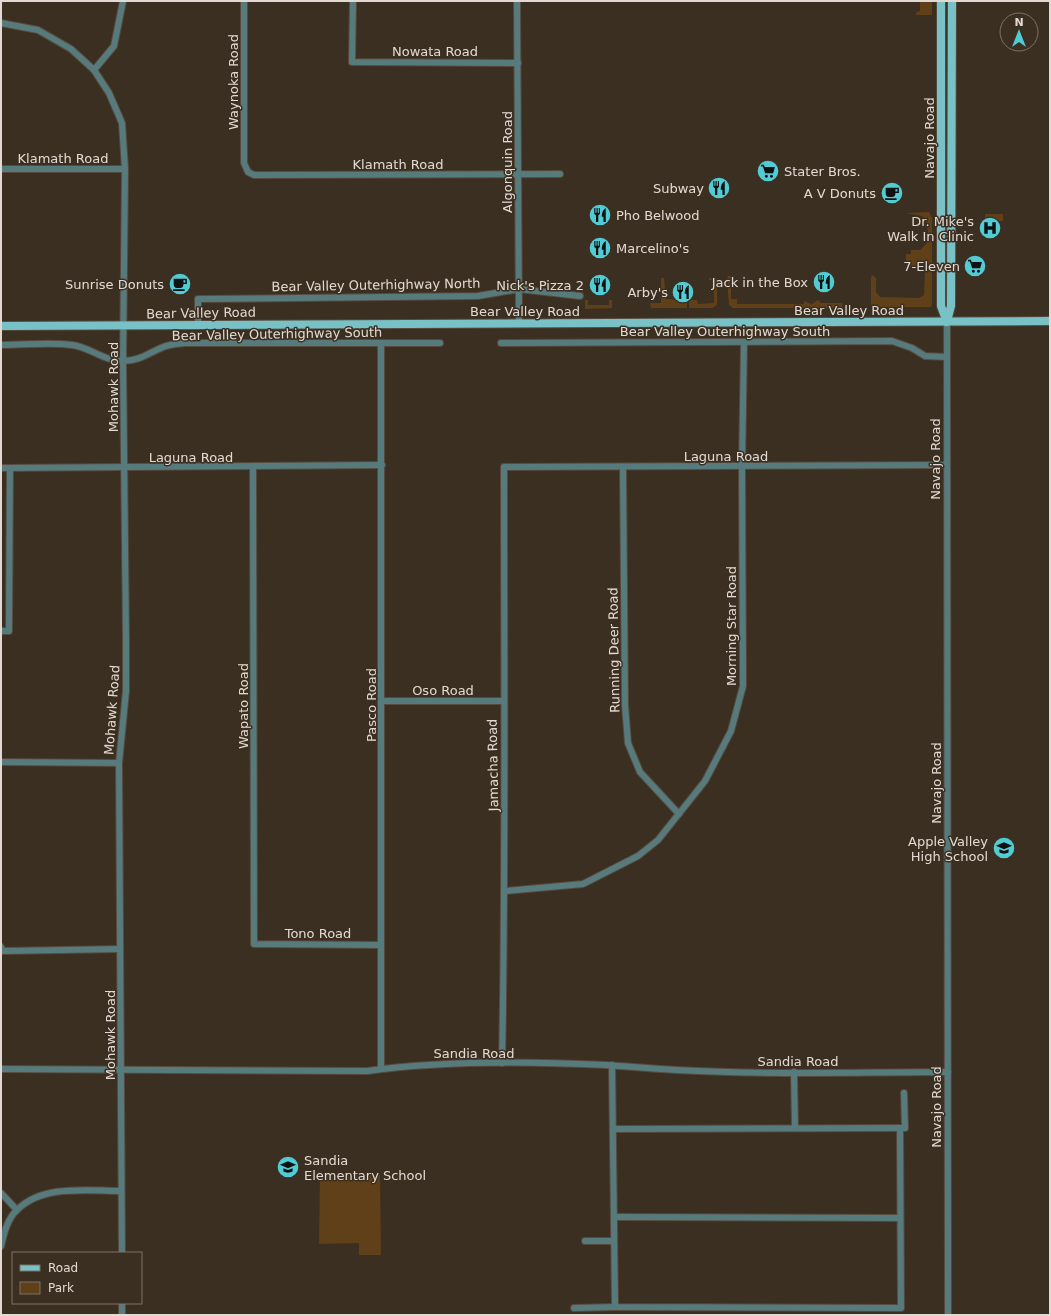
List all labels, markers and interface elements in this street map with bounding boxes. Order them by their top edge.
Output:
north arrow [999,12,1039,52]
text: N [1014,16,1024,29]
street label: Waynoka Road [226,34,241,130]
street label: Nowata Road [392,44,478,59]
street label: Navajo Road [922,97,937,179]
street label: Algonquin Road [500,111,515,213]
street label: Klamath Road [18,151,108,166]
street label: Klamath Road [353,157,443,172]
supermarket icon: Stater Bros. [755,158,781,184]
place label: Stater Bros. [784,164,861,179]
restaurant icon: Subway [706,175,732,201]
cafe icon: A V Donuts [879,180,905,206]
place label: Subway [653,181,704,196]
place label: A V Donuts [804,186,876,201]
restaurant icon: Pho Belwood [587,202,613,228]
place label: Pho Belwood [616,208,699,223]
place label: Dr. Mike's Walk In Clinic [887,214,974,244]
hospital icon: Dr. Mike's Walk In Clinic [977,215,1003,241]
restaurant icon: Marcelino's [587,235,613,261]
place label: Marcelino's [616,241,689,256]
supermarket icon: 7-Eleven [962,253,988,279]
place label: 7-Eleven [903,259,960,274]
restaurant icon: Jack in the Box [811,269,837,295]
cafe icon: Sunrise Donuts [167,271,193,297]
restaurant icon: Nick's Pizza 2 [587,272,613,298]
place label: Jack in the Box [711,275,808,290]
street label: Bear Valley Outerhighway North [271,276,481,294]
place label: Sunrise Donuts [65,277,164,292]
place label: Nick's Pizza 2 [496,278,584,293]
restaurant icon: Arby's [670,279,696,305]
place label: Arby's [627,285,668,300]
street label: Bear Valley Road [794,303,904,318]
street label: Bear Valley Road [470,304,580,319]
street label: Bear Valley Road [146,305,256,321]
street label: Bear Valley Outerhighway South [620,324,830,339]
street label: Bear Valley Outerhighway South [172,325,382,343]
street label: Mohawk Road [106,342,121,432]
street label: Navajo Road [928,418,943,500]
street label: Laguna Road [684,449,768,464]
street label: Laguna Road [149,450,233,465]
street label: Morning Star Road [724,566,739,686]
street label: Running Deer Road [605,587,623,713]
street label: Wapato Road [236,663,251,749]
street label: Mohawk Road [101,664,123,756]
street label: Pasco Road [364,668,379,742]
street label: Oso Road [412,683,474,698]
street label: Jamacha Road [485,719,501,812]
street label: Navajo Road [929,742,944,824]
place label: Apple Valley High School [908,834,988,864]
school or university icon: Apple Valley High School [991,835,1017,861]
street label: Tono Road [284,926,351,941]
street label: Mohawk Road [103,990,118,1080]
street label: Sandia Road [433,1046,515,1061]
street label: Sandia Road [757,1054,839,1069]
street label: Navajo Road [929,1066,944,1148]
place label: Sandia Elementary School [304,1153,426,1183]
school or university icon: Sandia Elementary School [275,1154,301,1180]
legend [12,1252,142,1304]
text: Road [48,1261,78,1275]
text: Park [48,1281,74,1295]

